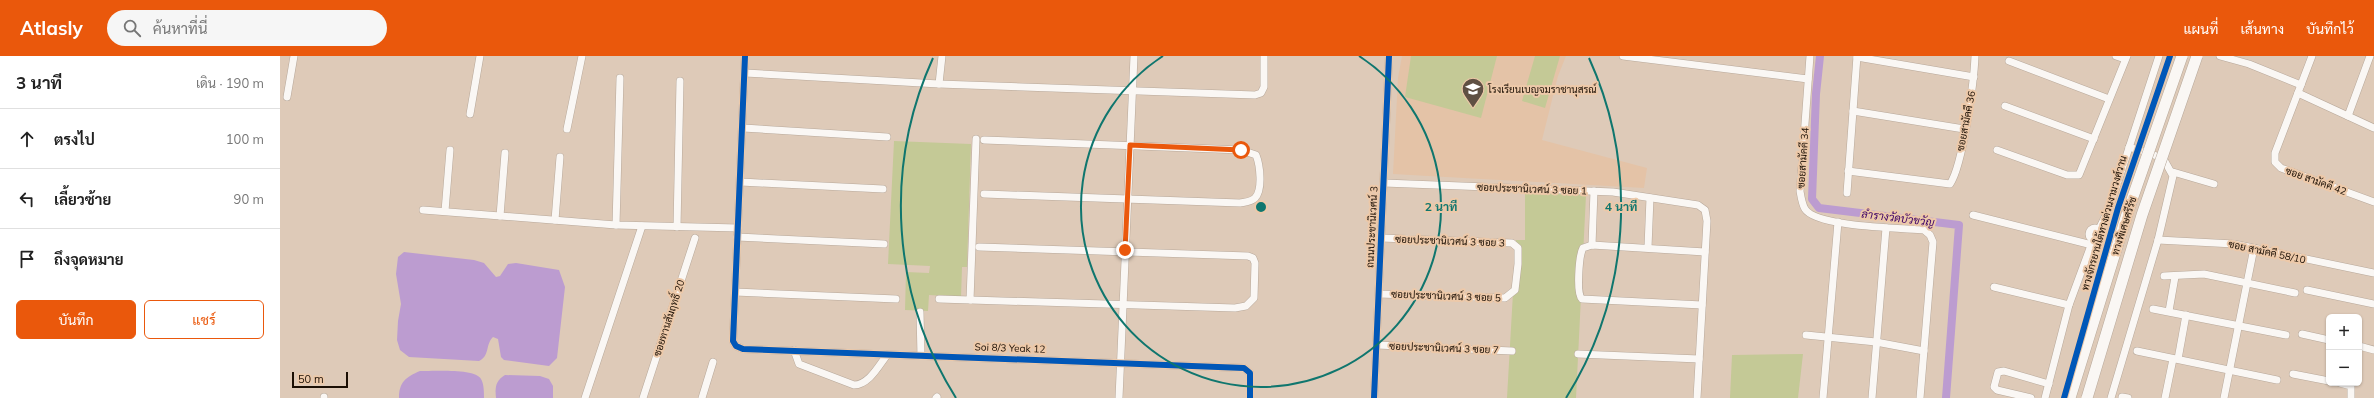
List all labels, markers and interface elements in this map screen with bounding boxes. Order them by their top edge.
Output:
search box [107,10,387,46]
text: Atlasly [20,16,83,40]
icon: search [121,17,143,39]
text: ค้นหาที่นี่ [153,19,208,38]
text: แผนที่ [2183,20,2218,38]
text: เส้นทาง [2240,20,2284,38]
text: บันทึกไว้ [2306,20,2354,38]
text: 3 นาที [16,72,62,93]
text: เดิน · 190 m [196,75,264,91]
school or university icon: โรงเรียนเบญจมราชานุสรณ์ [1460,76,1486,109]
place label: โรงเรียนเบญจมราชานุสรณ์ [1487,82,1597,97]
street label: ซอยสามัคคี 36 [1954,90,1978,152]
street label: ซอยสามัคคี 34 [1794,127,1812,189]
icon: ahead [16,128,38,150]
text: ตรงไป [54,130,95,149]
text: 100 m [226,131,264,147]
route start [1232,141,1250,159]
street label: ทางจักรยานใต้ทางด่วนงามวงศ์วาน [2078,154,2130,292]
street label: ซอย สามัคคี 42 [2284,164,2348,198]
street label: ซอยประชานิเวศน์ 3 ซอย 1 [1477,180,1587,197]
street label: ถนนประชานิเวศน์ 3 [1362,186,1381,268]
icon: left [16,188,38,210]
text: เลี้ยวซ้าย [54,190,111,209]
text: 90 m [234,191,264,207]
street label: ทางพิเศษศรีรัช [2108,195,2140,257]
text: 2 นาที [1425,199,1457,214]
text: 4 นาที [1605,199,1637,214]
centre of rings [1254,200,1268,214]
water label: ลำรางวัดบัวขวัญ [1861,207,1935,229]
street label: ซอยประชานิเวศน์ 3 ซอย 3 [1395,232,1505,249]
street label: ซอย สามัคคี 58/10 [2227,237,2307,267]
route end [1116,241,1134,259]
icon: arrive [16,248,38,270]
text: ถึงจุดหมาย [54,250,124,269]
street label: ซอยทานสัมฤทธิ์ 20 [648,277,688,358]
street label: ซอยประชานิเวศน์ 3 ซอย 5 [1391,287,1501,304]
button: บันทึก [16,300,136,339]
button: แชร์ [144,300,264,339]
map controls [2326,314,2362,386]
button: + [2326,314,2362,350]
street label: ซอยประชานิเวศน์ 3 ซอย 7 [1389,339,1499,356]
street label: Soi 8/3 Yeak 12 [974,340,1046,356]
button: − [2326,350,2362,386]
scale bar [292,370,348,389]
text: 50 m [298,372,324,386]

